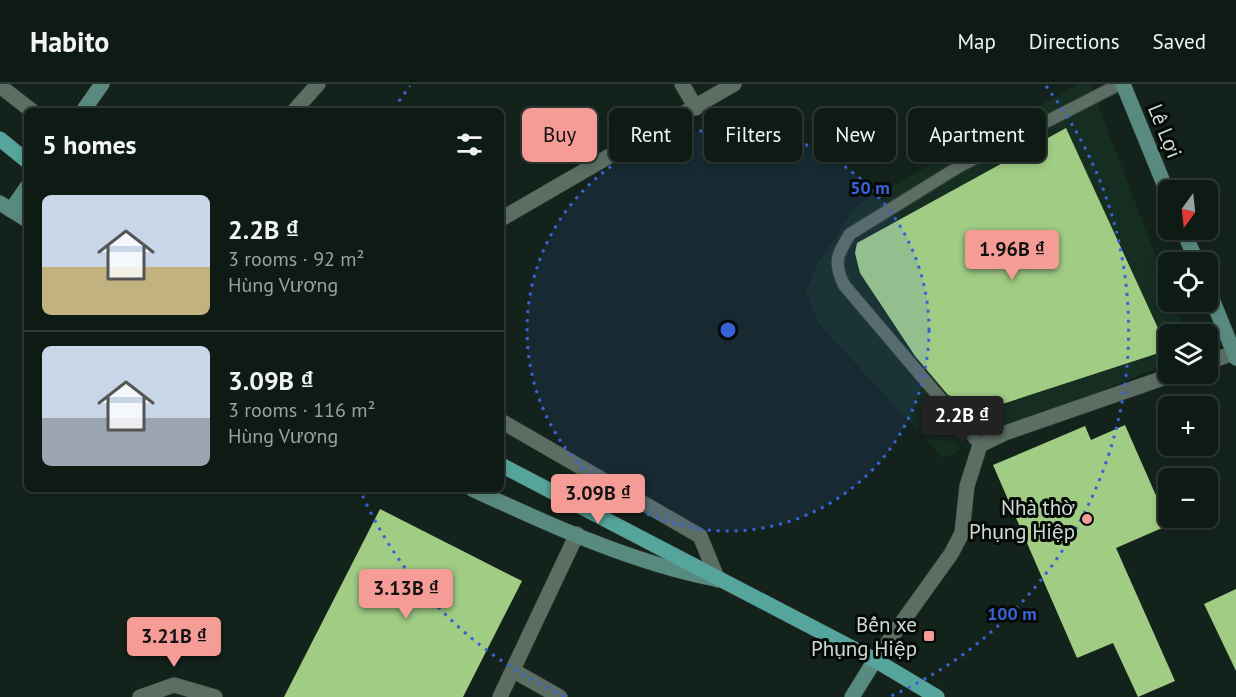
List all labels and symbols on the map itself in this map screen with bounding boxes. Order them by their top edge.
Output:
street label: Lê Lợi [1142,100,1188,162]
text: 50 m [850,176,890,199]
north arrow [1158,180,1218,240]
pin: 1.96B ₫ [957,230,1067,281]
centre of rings [718,320,738,340]
pin: 2.2B ₫ [913,396,1011,447]
pin: 3.09B ₫ [543,474,653,525]
place label: Nhà thờ Phụng Hiệp [969,494,1075,545]
marker: Nhà thờ Phụng Hiệp [1080,512,1094,526]
pin: 3.13B ₫ [351,569,461,620]
text: 100 m [987,602,1037,625]
place label: Bến xe Phụng Hiệp [811,611,917,662]
pin: 3.21B ₫ [119,617,229,668]
marker: Bến xe Phụng Hiệp [922,629,936,643]

